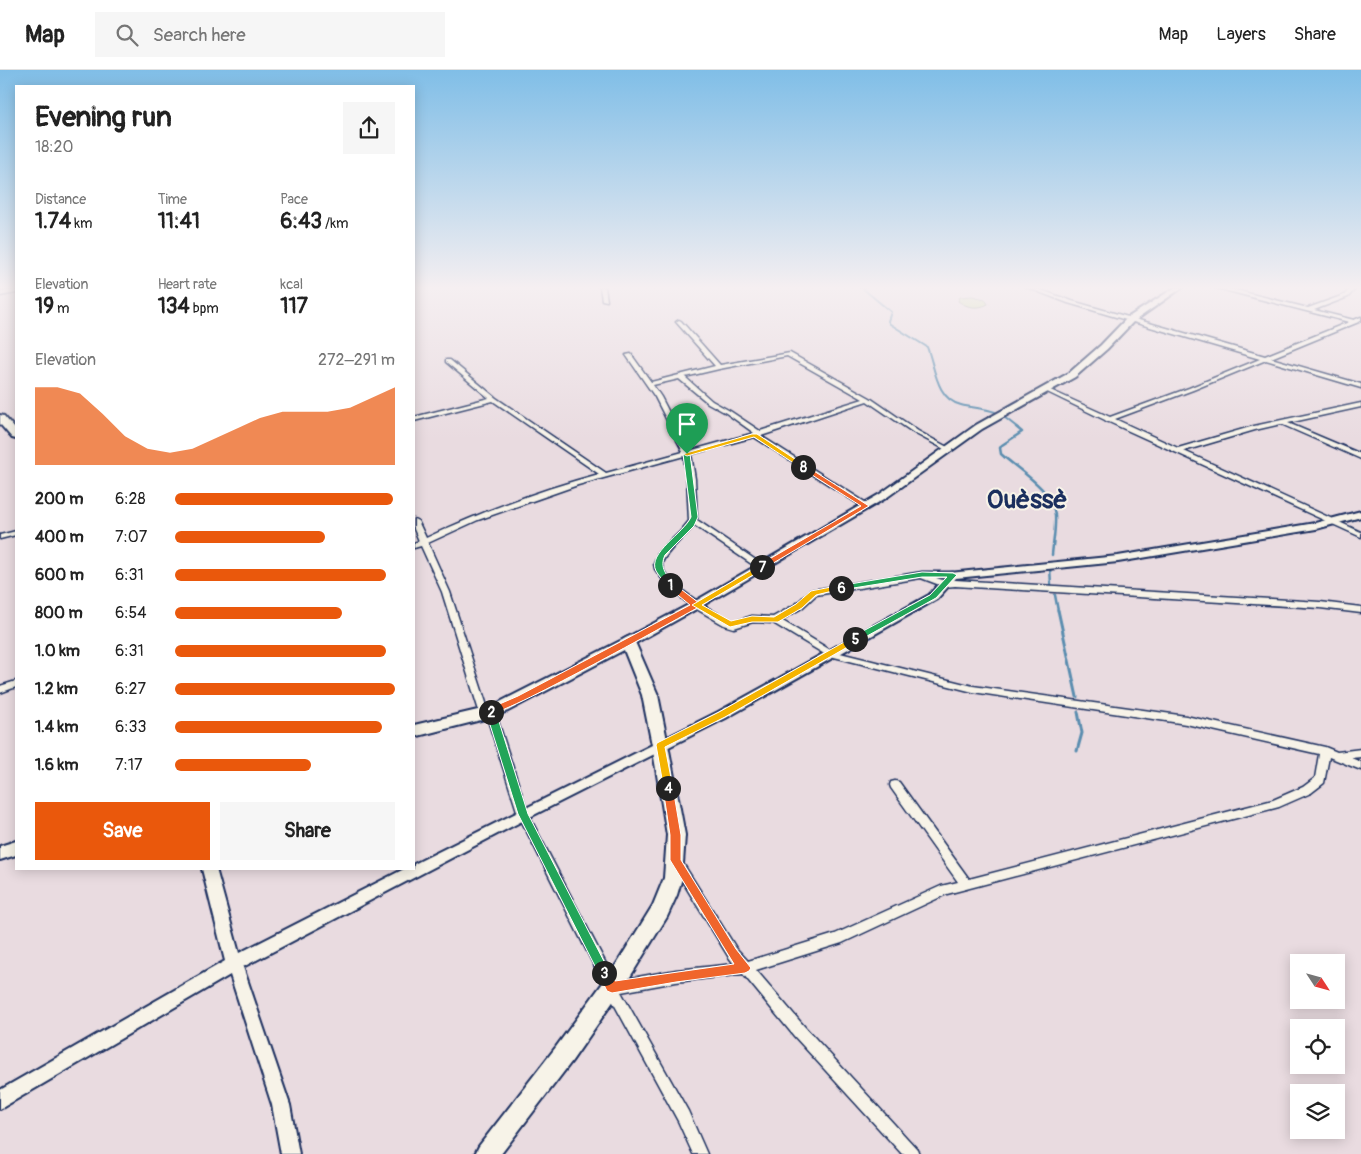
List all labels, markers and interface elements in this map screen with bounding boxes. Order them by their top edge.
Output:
search box [95,12,445,57]
text: Map [25,20,65,49]
icon: search [113,21,141,49]
text: Search here [153,23,246,47]
text: Map [1159,23,1188,46]
text: Layers [1216,23,1266,46]
text: Share [1294,23,1336,46]
text: Evening run [35,100,172,135]
button: share [343,102,395,154]
text: 18:20 [35,137,73,157]
text: Distance [35,191,86,208]
text: Time [158,191,187,208]
text: Pace [280,191,308,208]
text: 1.74 [35,208,71,235]
text: 11:41 [158,208,200,235]
text: 6:43 [280,208,322,235]
text: km [71,215,92,232]
text: /km [322,215,348,232]
text: Elevation [35,276,88,293]
text: Heart rate [158,276,217,293]
text: kcal [280,276,303,293]
text: 19 [35,293,54,320]
text: 134 [158,293,190,320]
text: 117 [280,293,308,320]
text: m [54,300,70,317]
text: bpm [190,300,219,317]
text: Elevation [35,350,96,370]
text: 272–291 m [318,350,395,370]
pin [666,403,708,454]
icon: arrive [673,410,701,438]
pin: 8 [790,454,816,480]
text: 8 [800,459,807,476]
district label: Ouèssè [987,484,1067,516]
text: 200 m [35,489,83,509]
text: 6:28 [115,489,146,509]
text: 400 m [35,527,84,547]
text: 7:07 [115,527,147,547]
pin: 7 [750,554,774,580]
text: 7 [759,559,766,576]
text: 600 m [35,565,84,585]
text: 6:31 [115,565,144,585]
pin: 1 [658,572,682,598]
pin: 6 [828,576,854,600]
text: 1 [668,577,673,594]
text: 6 [837,580,846,597]
text: 800 m [35,603,83,623]
text: 6:54 [115,603,147,623]
pin: 5 [842,626,868,652]
text: 5 [852,631,859,648]
text: 1.0 km [35,641,80,661]
text: 6:31 [115,641,144,661]
text: 1.2 km [35,679,78,699]
text: 6:27 [115,679,146,699]
pin: 2 [478,700,504,724]
text: 2 [488,704,495,721]
text: 1.4 km [35,717,78,737]
text: 6:33 [115,717,146,737]
text: 1.6 km [35,755,78,775]
text: 7:17 [115,755,142,775]
pin: 4 [656,776,680,800]
text: 4 [664,780,673,797]
button: Save [35,802,210,860]
button: Share [220,802,395,860]
north arrow [1290,954,1345,1009]
map controls [1290,954,1345,1139]
pin: 3 [592,960,616,986]
text: 3 [601,965,608,982]
button: locate [1290,1019,1345,1074]
button: layers [1290,1084,1345,1139]

